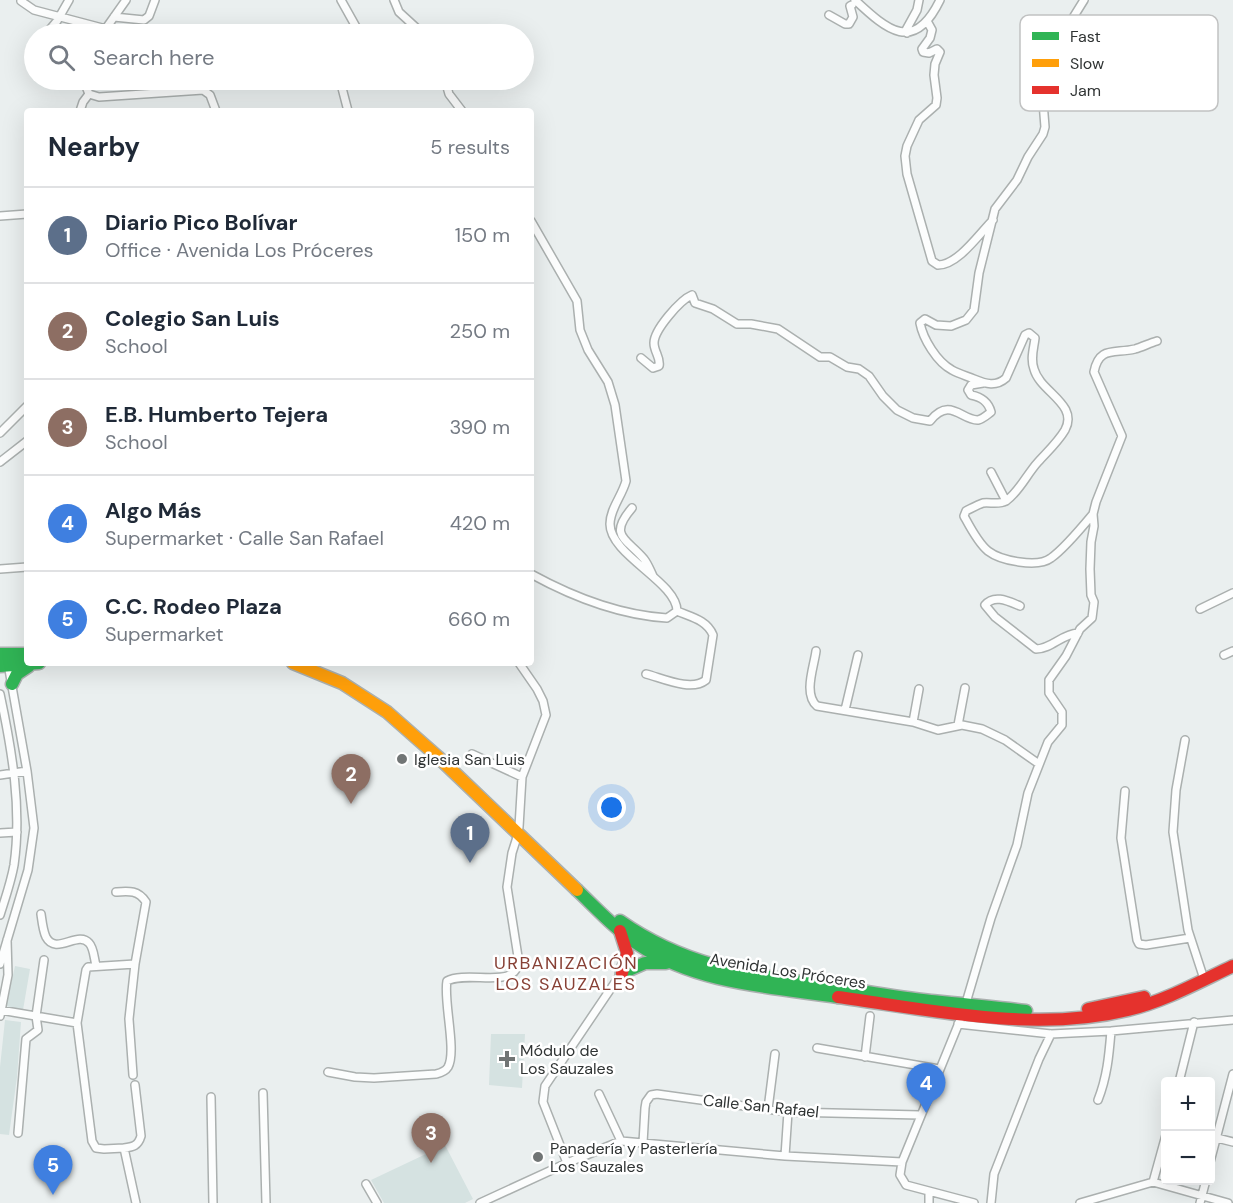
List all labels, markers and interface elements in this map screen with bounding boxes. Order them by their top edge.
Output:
legend [1020,15,1218,111]
search box [24,24,534,90]
text: Fast [1070,26,1101,47]
icon: search [45,41,78,74]
text: Search here [93,43,214,72]
text: Slow [1070,53,1104,74]
text: Jam [1070,80,1101,101]
text: Nearby [48,130,140,164]
text: 5 results [430,134,510,160]
text: Diario Pico Bolívar [105,208,297,237]
text: 1 [64,222,71,248]
text: 150 m [455,222,510,248]
text: Office · Avenida Los Próceres [105,237,374,263]
text: Colegio San Luis [105,304,280,333]
text: 2 [62,318,73,344]
text: 250 m [449,318,510,344]
text: School [105,333,168,359]
text: E.B. Humberto Tejera [105,400,328,429]
text: 3 [61,414,74,440]
text: 390 m [449,414,510,440]
text: School [105,429,168,455]
text: Algo Más [105,496,202,525]
text: 4 [61,510,74,536]
text: 420 m [450,510,510,536]
text: Supermarket · Calle San Rafael [105,525,384,551]
text: C.C. Rodeo Plaza [105,592,282,621]
text: 5 [61,606,74,632]
text: 660 m [448,606,510,632]
text: Supermarket [105,621,224,647]
place label: Iglesia San Luis [414,749,525,770]
marker: Iglesia San Luis [395,752,409,766]
pin: 2 [332,754,370,804]
your location [597,793,626,822]
pin: 1 [450,814,490,863]
street label: Avenida Los Próceres [708,948,868,994]
district label: URBANIZACIÓN LOS SAUZALES [494,951,638,996]
place label: Módulo de Los Sauzales [520,1040,614,1079]
marker: Módulo de Los Sauzales [498,1050,516,1068]
pin: 4 [906,1064,946,1113]
map controls [1161,1077,1215,1185]
button: + [1161,1077,1215,1131]
street label: Calle San Rafael [702,1089,820,1123]
pin: 3 [412,1114,450,1163]
button: − [1161,1131,1215,1185]
place label: Panadería y Pasterlería Los Sauzales [550,1138,717,1177]
pin: 5 [34,1146,72,1195]
marker: Panadería y Pasterlería Los Sauzales [531,1150,545,1164]

